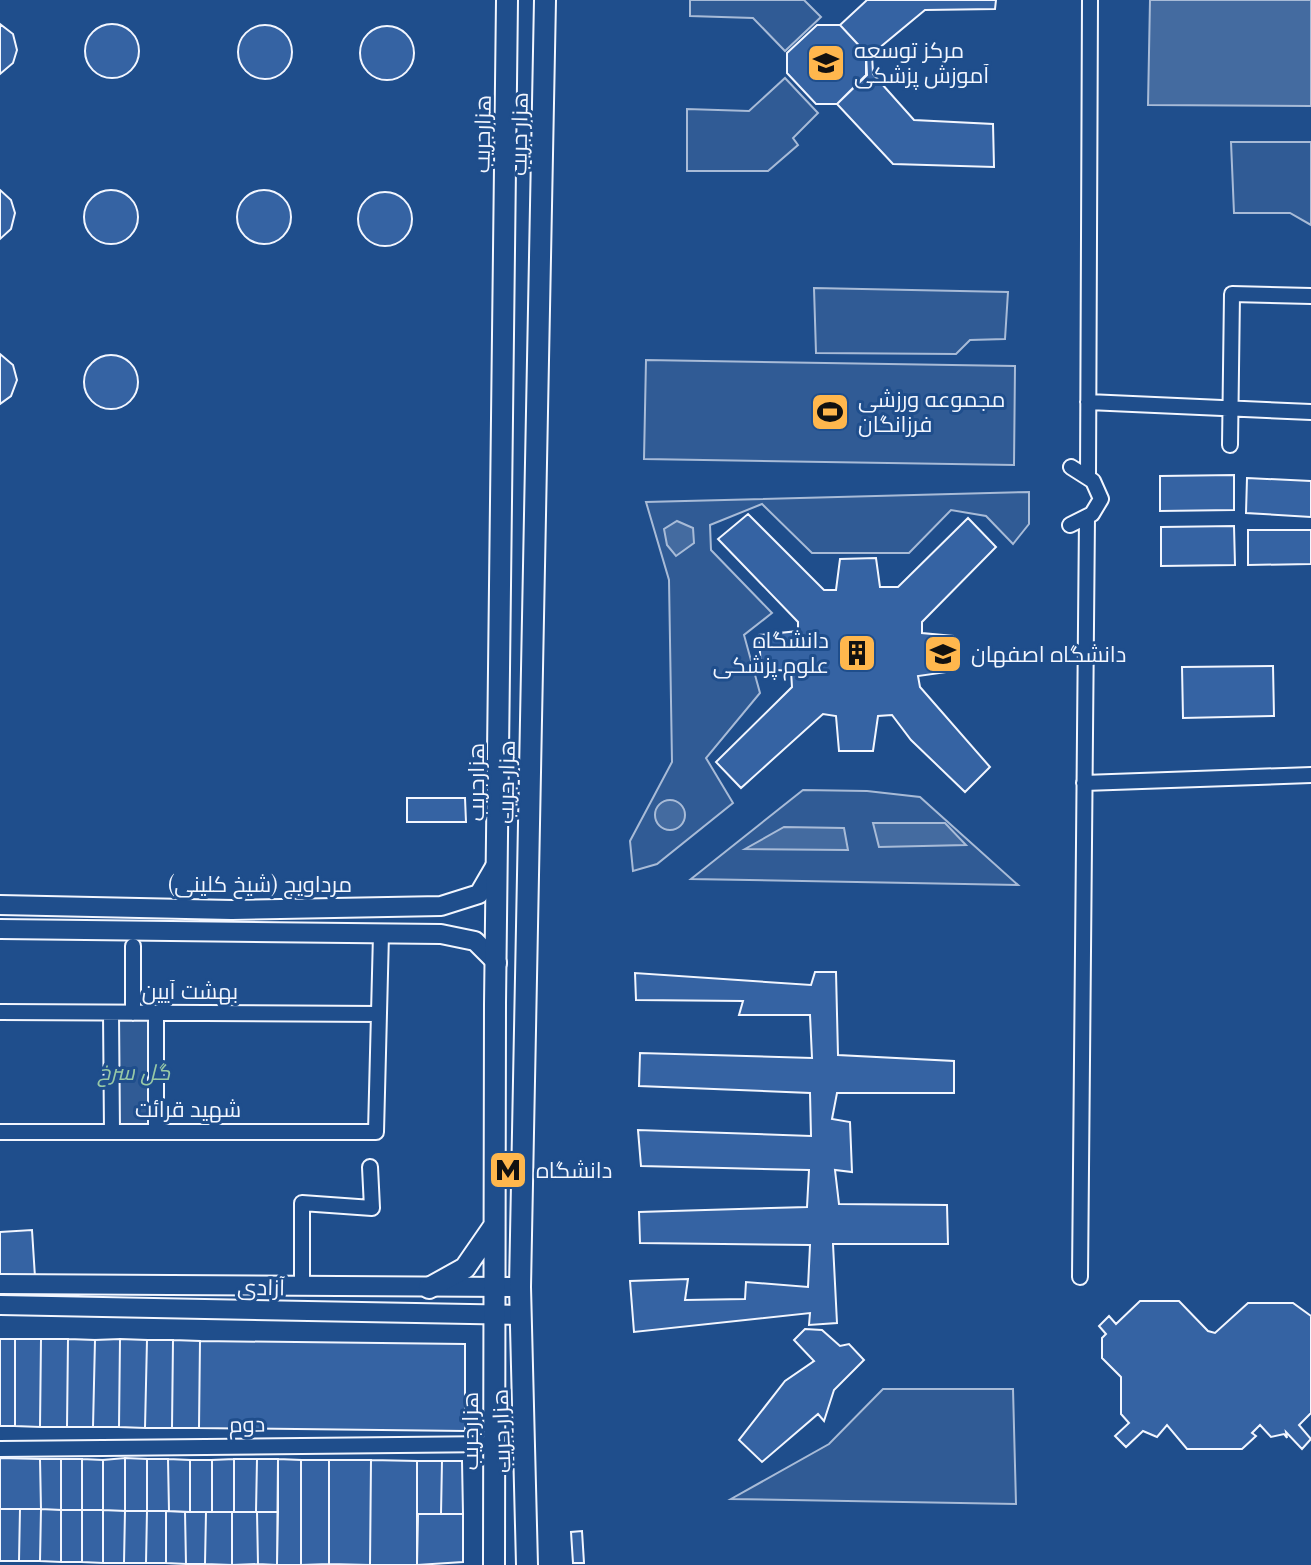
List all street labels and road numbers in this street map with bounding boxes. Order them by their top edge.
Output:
street label: هزار جریب [502,92,534,176]
street label: هزارجریب [465,94,497,173]
street label: هزار جریب [489,740,521,824]
street label: هزارجریب [460,743,490,821]
street label: مرداویج (شیخ کلینی) [168,868,352,899]
street label: بهشت آیین [142,975,238,1005]
street label: شهید قرائت [135,1093,241,1123]
street label: آزادی [237,1271,285,1301]
street label: هزار جریب [484,1389,516,1474]
street label: هزارجریب [454,1392,484,1470]
street label: دوم [229,1408,265,1440]

